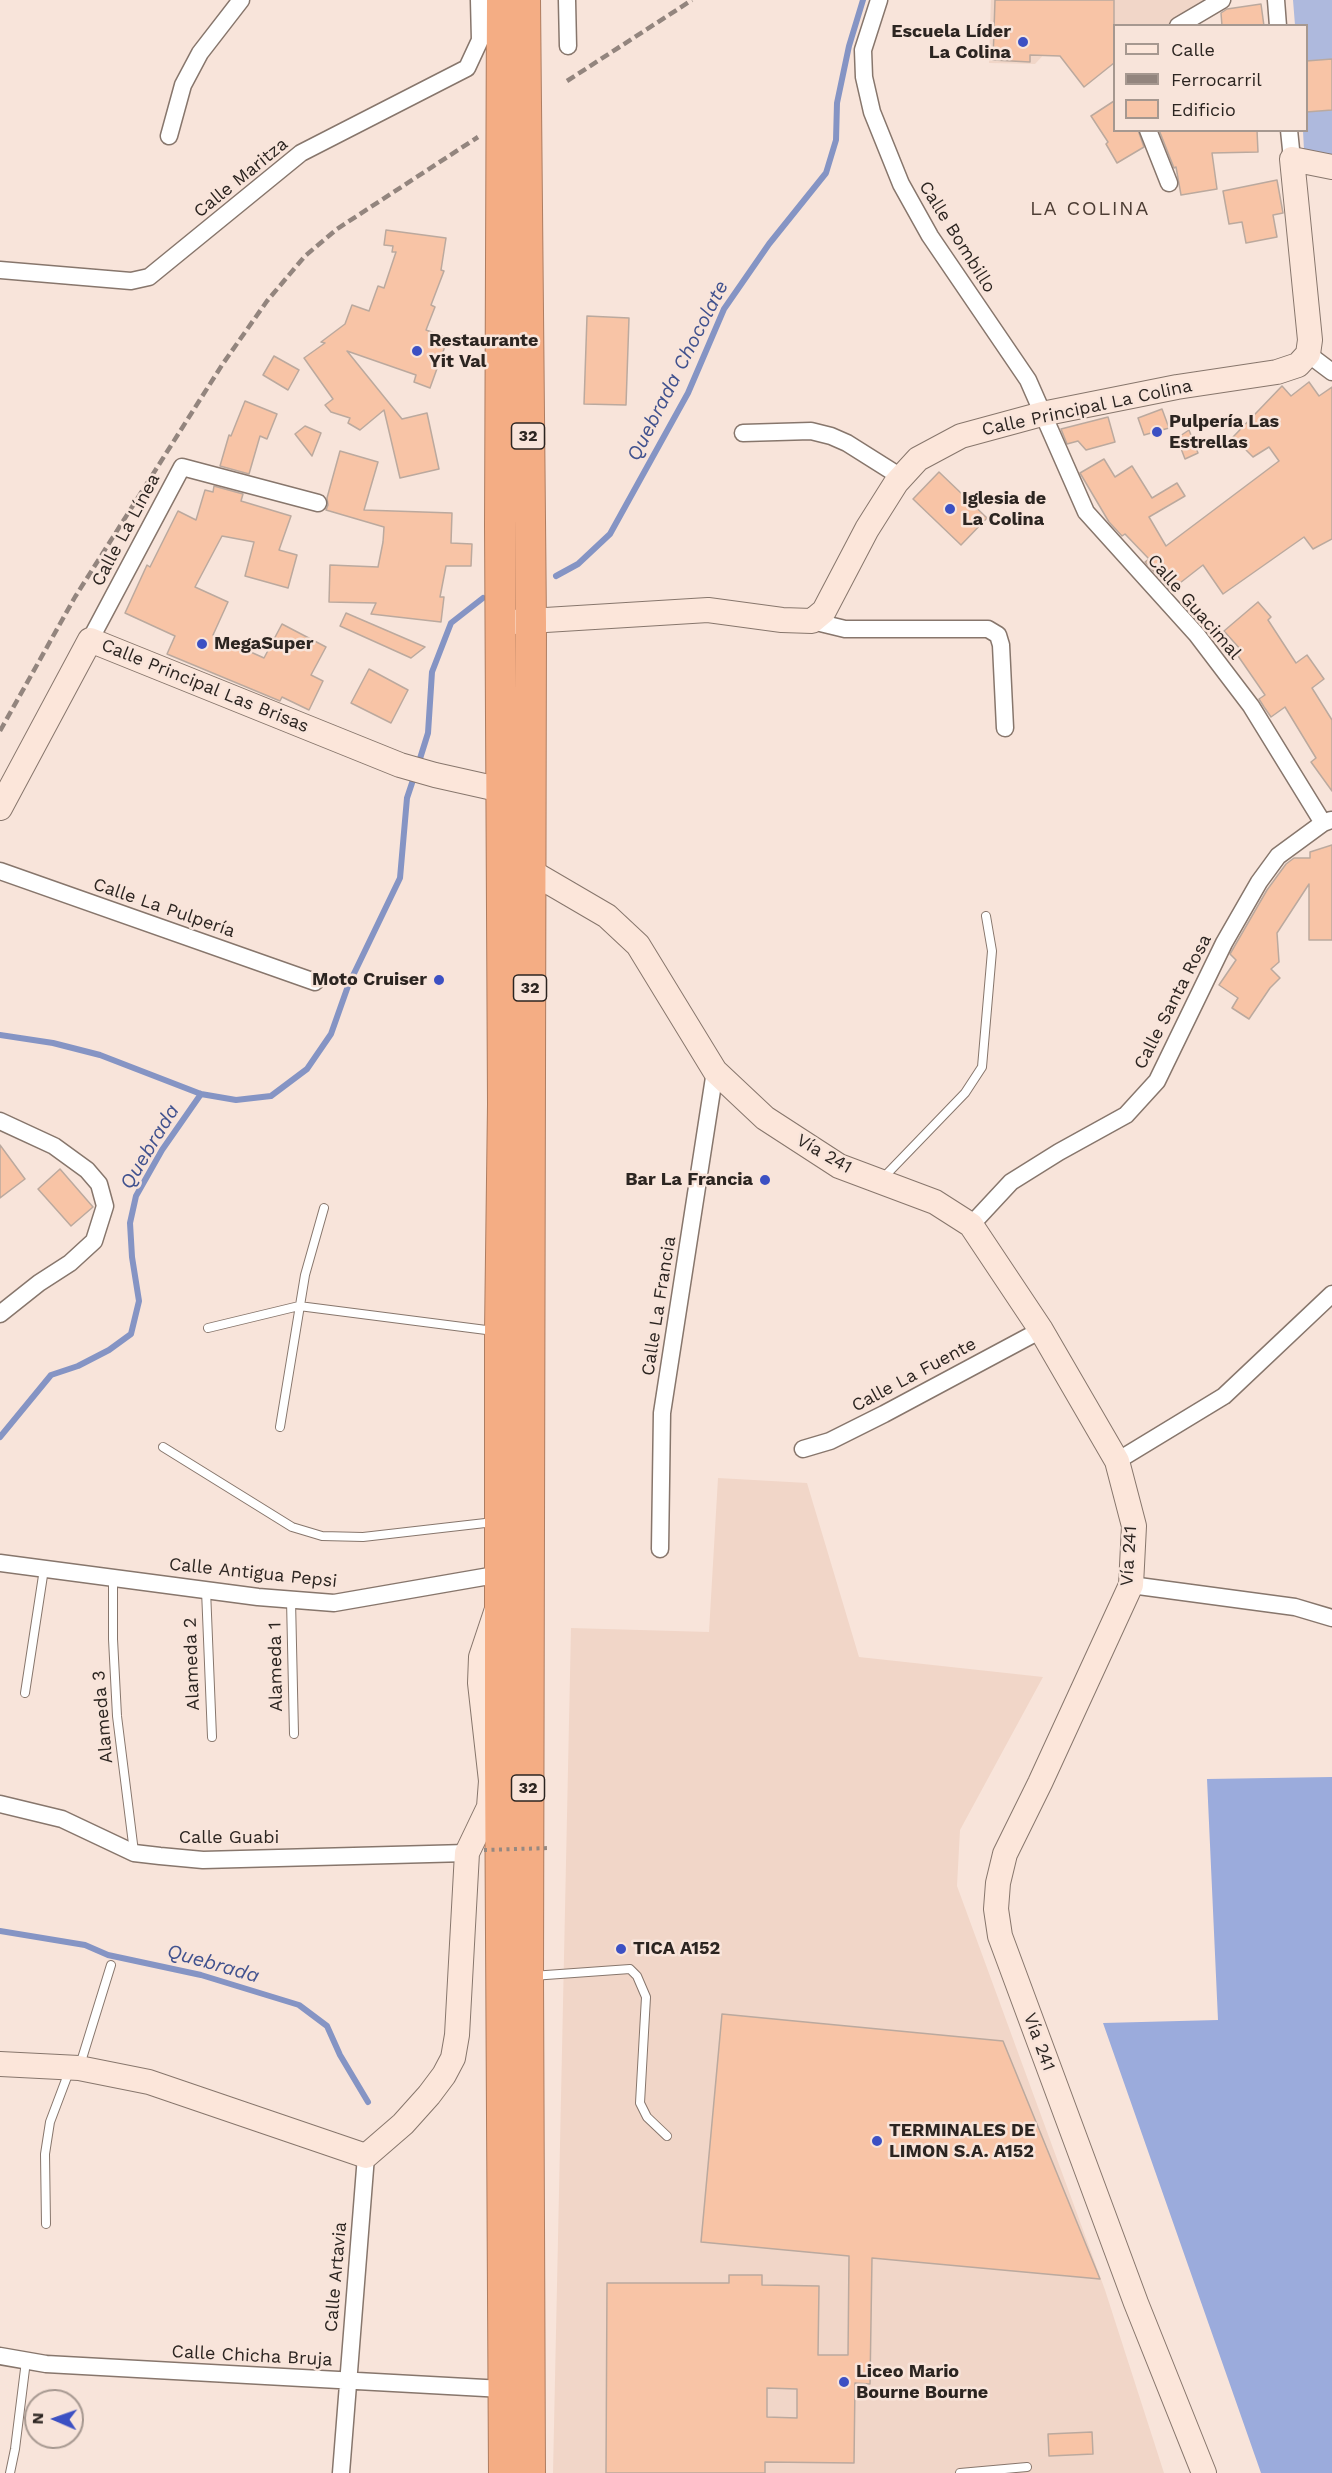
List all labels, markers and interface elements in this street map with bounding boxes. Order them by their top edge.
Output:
place label: Escuela Líder La Colina [891,21,1011,63]
legend [1113,24,1308,132]
marker: Escuela Líder La Colina [1016,35,1030,49]
text: Calle [1171,39,1215,60]
text: Ferrocarril [1171,69,1262,90]
text: Edificio [1171,99,1236,120]
street label: Calle Maritza [190,133,292,223]
street label: Calle Bombillo [914,177,1000,297]
district label: LA COLINA [1030,197,1150,221]
water label: Quebrada Chocolate [622,277,734,465]
place label: Restaurante Yit Val [429,330,538,372]
marker: Restaurante Yit Val [410,344,424,358]
street label: Calle Principal La Colina [980,375,1194,441]
place label: Pulpería Las Estrellas [1169,411,1279,454]
road number: 32 [512,423,544,449]
marker: Pulpería Las Estrellas [1150,425,1164,439]
street label: Calle La Línea [87,470,165,590]
place label: Iglesia de La Colina [962,488,1046,530]
marker: Iglesia de La Colina [943,502,957,516]
street label: Calle Guacimal [1143,550,1245,664]
place label: MegaSuper [214,633,313,655]
street label: Calle Principal Las Brisas [98,634,312,738]
marker: MegaSuper [195,637,209,651]
street label: Calle La Pulpería [90,874,238,942]
street label: Calle Santa Rosa [1130,931,1216,1073]
place label: Moto Cruiser [312,969,427,991]
marker: Moto Cruiser [432,973,446,987]
road number: 32 [514,975,546,1001]
water label: Quebrada [115,1100,185,1194]
street label: Vía 241 [792,1130,856,1178]
place label: Bar La Francia [625,1169,753,1191]
marker: Bar La Francia [758,1173,772,1187]
street label: Calle La Francia [637,1235,681,1377]
street label: Calle La Fuente [848,1333,980,1417]
street label: Vía 241 [1116,1525,1142,1587]
street label: Calle Antigua Pepsi [168,1553,338,1593]
street label: Alameda 2 [180,1617,204,1711]
street label: Alameda 1 [264,1622,288,1712]
street label: Alameda 3 [88,1670,118,1764]
road number: 32 [512,1775,544,1801]
street label: Calle Guabi [179,1827,279,1849]
place label: TICA A152 [633,1938,720,1960]
water label: Quebrada [164,1939,262,1989]
marker: TICA A152 [614,1942,628,1956]
street label: Vía 241 [1019,2010,1059,2074]
place label: TERMINALES DE LIMON S.A. A152 [889,2120,1035,2162]
marker: TERMINALES DE LIMON S.A. A152 [870,2134,884,2148]
street label: Calle Artavia [320,2221,352,2333]
street label: Calle Chicha Bruja [171,2341,333,2371]
place label: Liceo Mario Bourne Bourne [856,2361,988,2404]
marker: Liceo Mario Bourne Bourne [837,2375,851,2389]
north arrow [24,2389,84,2449]
text: N [28,2412,47,2425]

